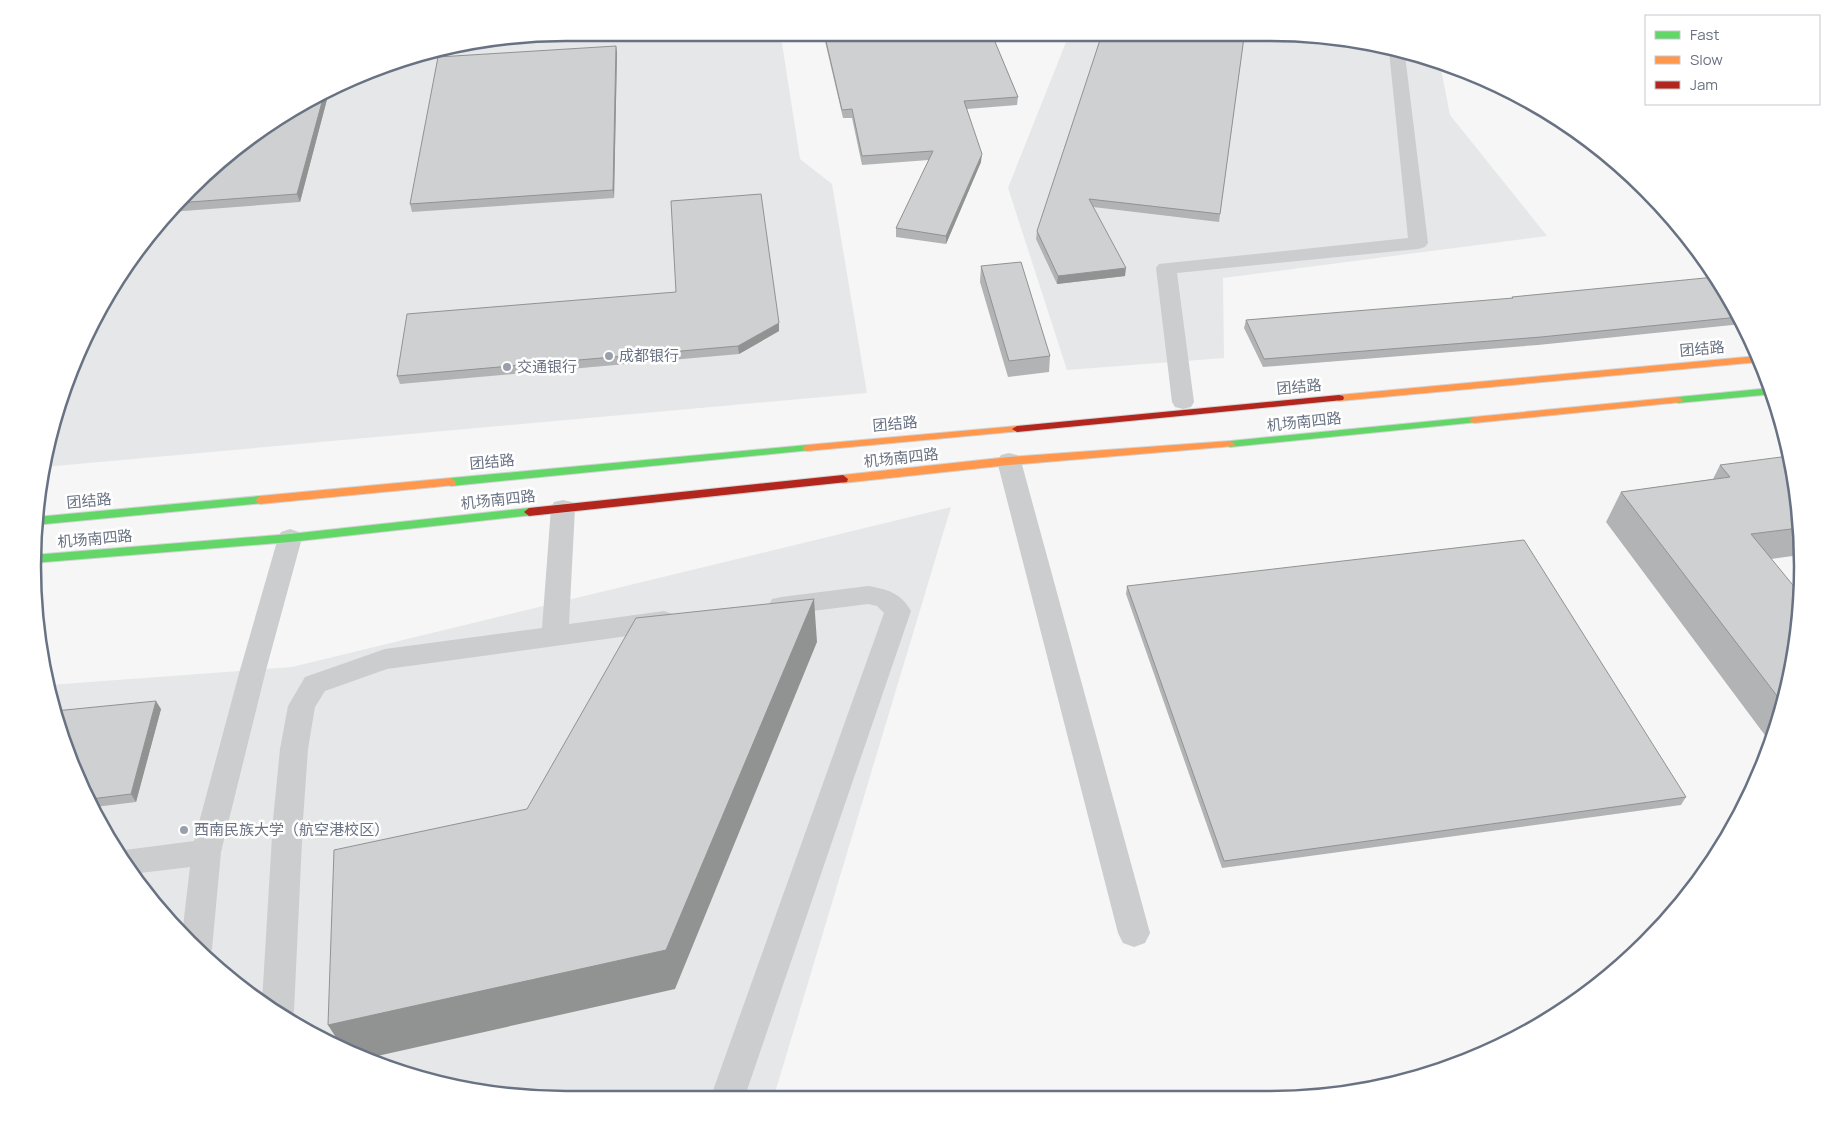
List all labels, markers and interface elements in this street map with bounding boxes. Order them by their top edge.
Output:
legend [1645,15,1820,105]
text: Fast [1690,24,1719,45]
text: Slow [1690,49,1723,70]
text: Jam [1690,74,1718,95]
street label: 团结路 [1679,336,1725,361]
place label: 成都银行 [619,345,679,366]
marker: 成都银行 [603,350,615,362]
place label: 交通银行 [517,356,577,377]
marker: 交通银行 [501,361,513,373]
street label: 团结路 [1276,374,1322,399]
street label: 机场南四路 [1266,407,1342,436]
street label: 团结路 [872,411,918,436]
street label: 机场南四路 [863,443,939,472]
street label: 团结路 [469,449,515,474]
street label: 机场南四路 [460,485,536,514]
street label: 团结路 [66,488,112,513]
street label: 机场南四路 [57,525,133,552]
place label: 西南民族大学（航空港校区） [194,819,389,840]
marker: 西南民族大学（航空港校区） [178,824,190,836]

